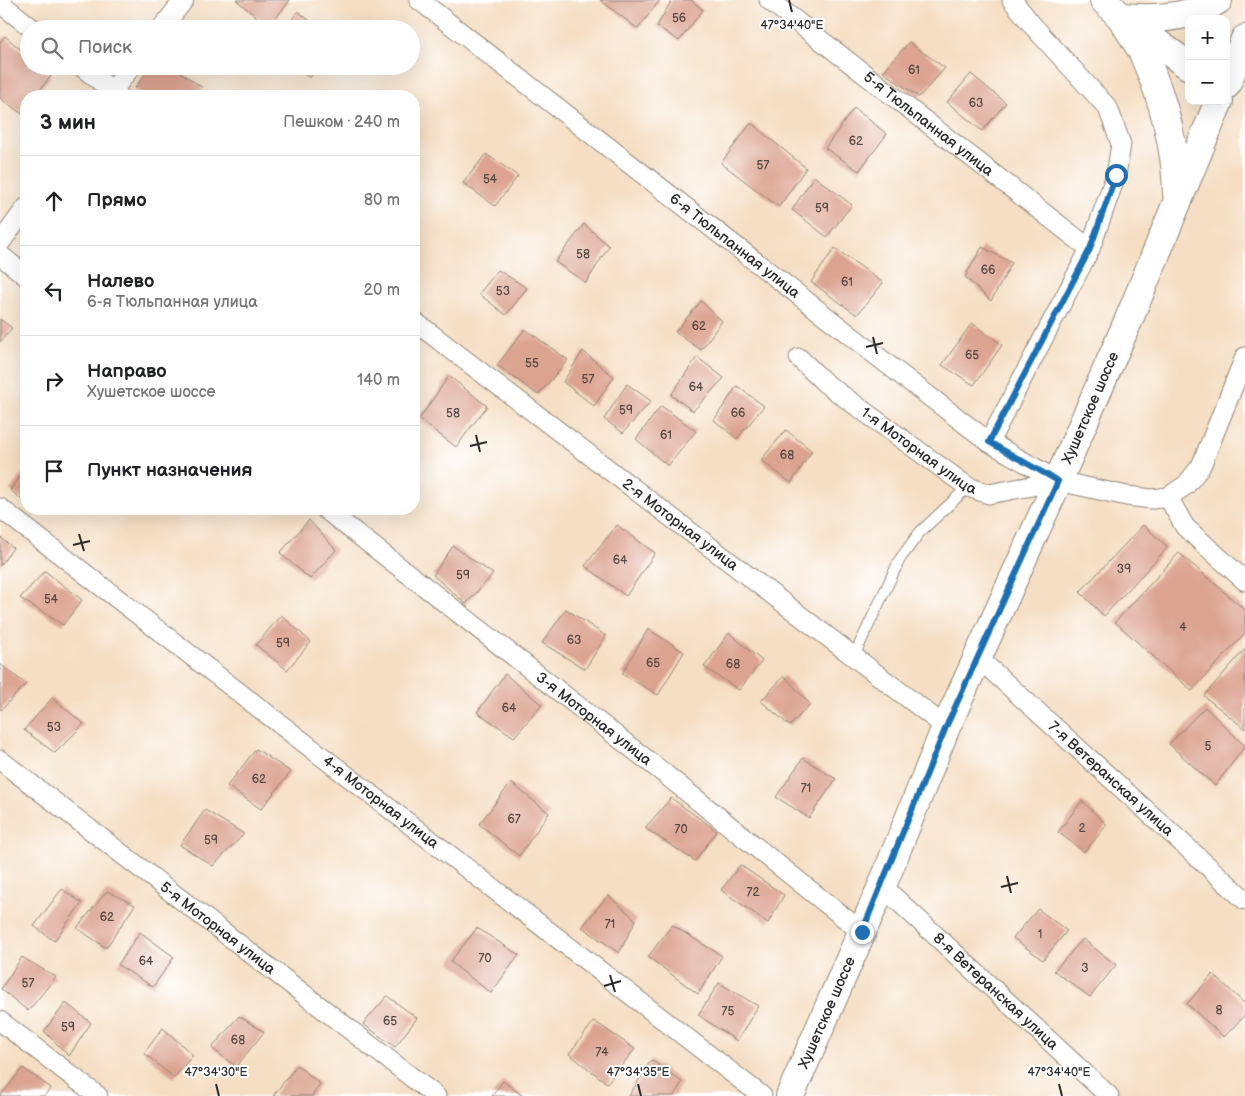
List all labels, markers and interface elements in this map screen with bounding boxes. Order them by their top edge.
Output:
house number: 56 [672,11,686,26]
map controls [1185,15,1230,105]
button: + [1185,15,1230,60]
text: 47°34'40"E [761,18,824,33]
search box [20,20,420,75]
icon: search [38,34,66,62]
text: Поиск [78,36,132,59]
button: − [1185,60,1230,105]
house number: 61 [908,63,920,78]
street label: 5-я Тюльпанная улица [859,68,997,181]
house number: 63 [969,96,983,111]
text: 3 мин [40,110,96,135]
text: Пешком · 240 m [283,113,400,132]
house number: 62 [849,134,863,149]
house number: 57 [757,158,769,173]
route start [1105,164,1128,187]
house number: 54 [483,172,498,187]
icon: ahead [40,187,68,215]
text: Прямо [87,189,147,212]
street label: 6-я Тюльпанная улица [665,189,804,303]
text: 80 m [364,191,400,210]
house number: 59 [815,201,829,216]
house number: 58 [576,247,590,262]
house number: 66 [981,263,995,278]
text: Налево [87,270,154,293]
house number: 61 [841,275,853,290]
icon: left [40,277,68,305]
text: 20 m [364,281,400,300]
house number: 53 [496,284,510,299]
text: 6-я Тюльпанная улица [87,293,258,312]
house number: 62 [692,319,706,334]
house number: 65 [965,348,979,363]
street label: Хушетское шоссе [1058,349,1123,467]
house number: 55 [525,356,539,371]
text: Направо [87,360,167,383]
icon: right [40,367,68,395]
text: 140 m [357,371,400,390]
house number: 57 [582,372,594,387]
house number: 64 [689,380,704,395]
text: Хушетское шоссе [87,383,215,402]
house number: 59 [619,403,633,418]
street label: 1-я Моторная улица [857,403,979,499]
house number: 58 [446,406,460,421]
house number: 66 [731,406,745,421]
house number: 61 [660,428,672,443]
house number: 68 [780,448,794,463]
icon: arrive [40,457,68,485]
text: Пункт назначения [87,459,252,482]
street label: 2-я Моторная улица [618,474,742,575]
house number: 64 [613,553,628,568]
house number: 39 [1117,562,1131,577]
house number: 59 [456,568,470,583]
house number: 54 [44,592,59,607]
house number: 4 [1179,620,1187,635]
house number: 63 [567,633,581,648]
house number: 59 [276,636,290,651]
house number: 65 [646,656,660,671]
house number: 68 [726,657,740,672]
street label: 3-я Моторная улица [532,668,655,770]
house number: 64 [502,701,517,716]
street label: 7-я Ветеранская улица [1044,717,1177,841]
house number: 53 [47,720,61,735]
house number: 5 [1205,739,1212,754]
street label: 4-я Моторная улица [319,752,442,853]
house number: 62 [252,772,266,787]
house number: 71 [801,781,811,796]
house number: 67 [507,812,521,827]
house number: 2 [1078,821,1086,836]
house number: 70 [675,822,687,837]
house number: 59 [204,833,218,848]
street label: 5-я Моторная улица [156,878,279,979]
house number: 72 [747,885,759,900]
house number: 62 [100,910,114,925]
house number: 71 [605,917,615,932]
route end [851,921,874,944]
house number: 1 [1038,927,1042,942]
street label: 8-я Ветеранская улица [929,929,1062,1054]
house number: 70 [479,951,491,966]
house number: 64 [139,954,154,969]
street label: Хушетское шоссе [794,954,860,1072]
house number: 3 [1081,961,1089,976]
house number: 57 [22,976,34,991]
house number: 8 [1216,1003,1223,1018]
house number: 75 [722,1004,735,1019]
house number: 65 [383,1014,397,1029]
house number: 59 [61,1020,75,1035]
house number: 68 [231,1033,245,1048]
house number: 74 [595,1045,609,1060]
text: 47°34'30"E [185,1065,248,1080]
text: 47°34'35"E [607,1065,669,1080]
text: 47°34'40"E [1028,1065,1091,1080]

